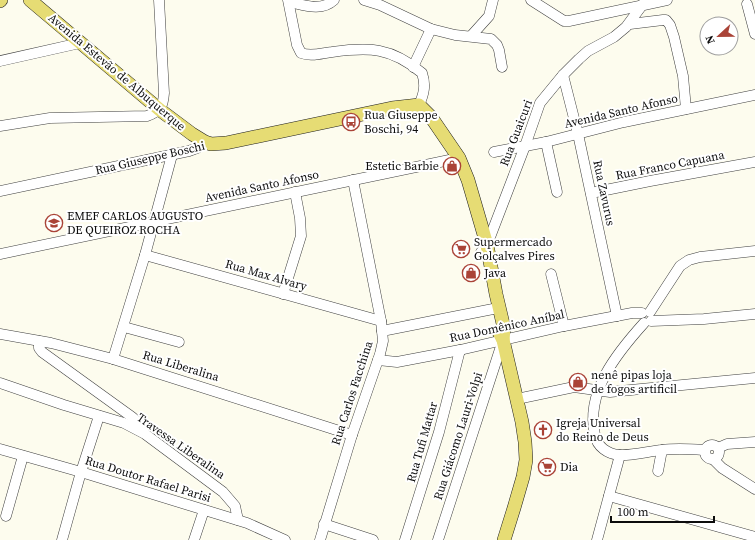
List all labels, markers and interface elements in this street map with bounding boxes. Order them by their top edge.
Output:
street label: Avenida Estevão de Albuquerque [45,10,189,134]
north arrow [699,16,739,56]
text: N [702,33,719,46]
street label: Avenida Santo Afonso [563,90,680,132]
street label: Rua Guaicuri [496,97,536,169]
place label: Rua Giuseppe Boschi, 94 [364,107,438,137]
bus stop icon: Rua Giuseppe Boschi, 94 [341,112,361,132]
street label: Rua Giuseppe Boschi [94,137,207,178]
street label: Rua Franco Capuana [614,146,727,183]
shop icon: Estetic Barbie [442,156,462,176]
place label: Estetic Barbie [365,158,439,174]
street label: Rua Zavurus [589,159,619,227]
street label: Avenida Santo Afonso [204,166,321,206]
place label: EMEF CARLOS AUGUSTO DE QUEIROZ ROCHA [67,208,203,238]
school or university icon: EMEF CARLOS AUGUSTO DE QUEIROZ ROCHA [44,213,64,233]
place label: Supermercado Golçalves Pires [474,234,555,264]
supermarket icon: Supermercado Golçalves Pires [451,239,471,259]
street label: Rua Max Alvary [223,256,309,295]
shop icon: Java [461,263,481,283]
place label: Java [483,265,507,281]
street label: Rua Domênico Aníbal [448,306,566,346]
street label: Rua Carlos Facchina [328,338,377,447]
street label: Rua Liberalina [141,347,222,385]
place label: nenê pipas loja de fogos artificil [591,367,678,397]
street label: Rua Giácomo Lauri-Volpi [430,370,486,502]
shop icon: nenê pipas loja de fogos artificil [568,372,588,392]
street label: Rua Tufi Mattar [403,400,441,484]
street label: Travessa Liberalina [134,410,229,483]
place label: Igreja Universal do Reino de Deus [556,415,649,445]
church icon: Igreja Universal do Reino de Deus [533,420,553,440]
street label: Rua Doutor Rafael Parisi [83,452,213,506]
supermarket icon: Dia [537,457,557,477]
place label: Dia [560,459,579,475]
scale bar [611,498,714,524]
text: 100 m [617,504,649,520]

